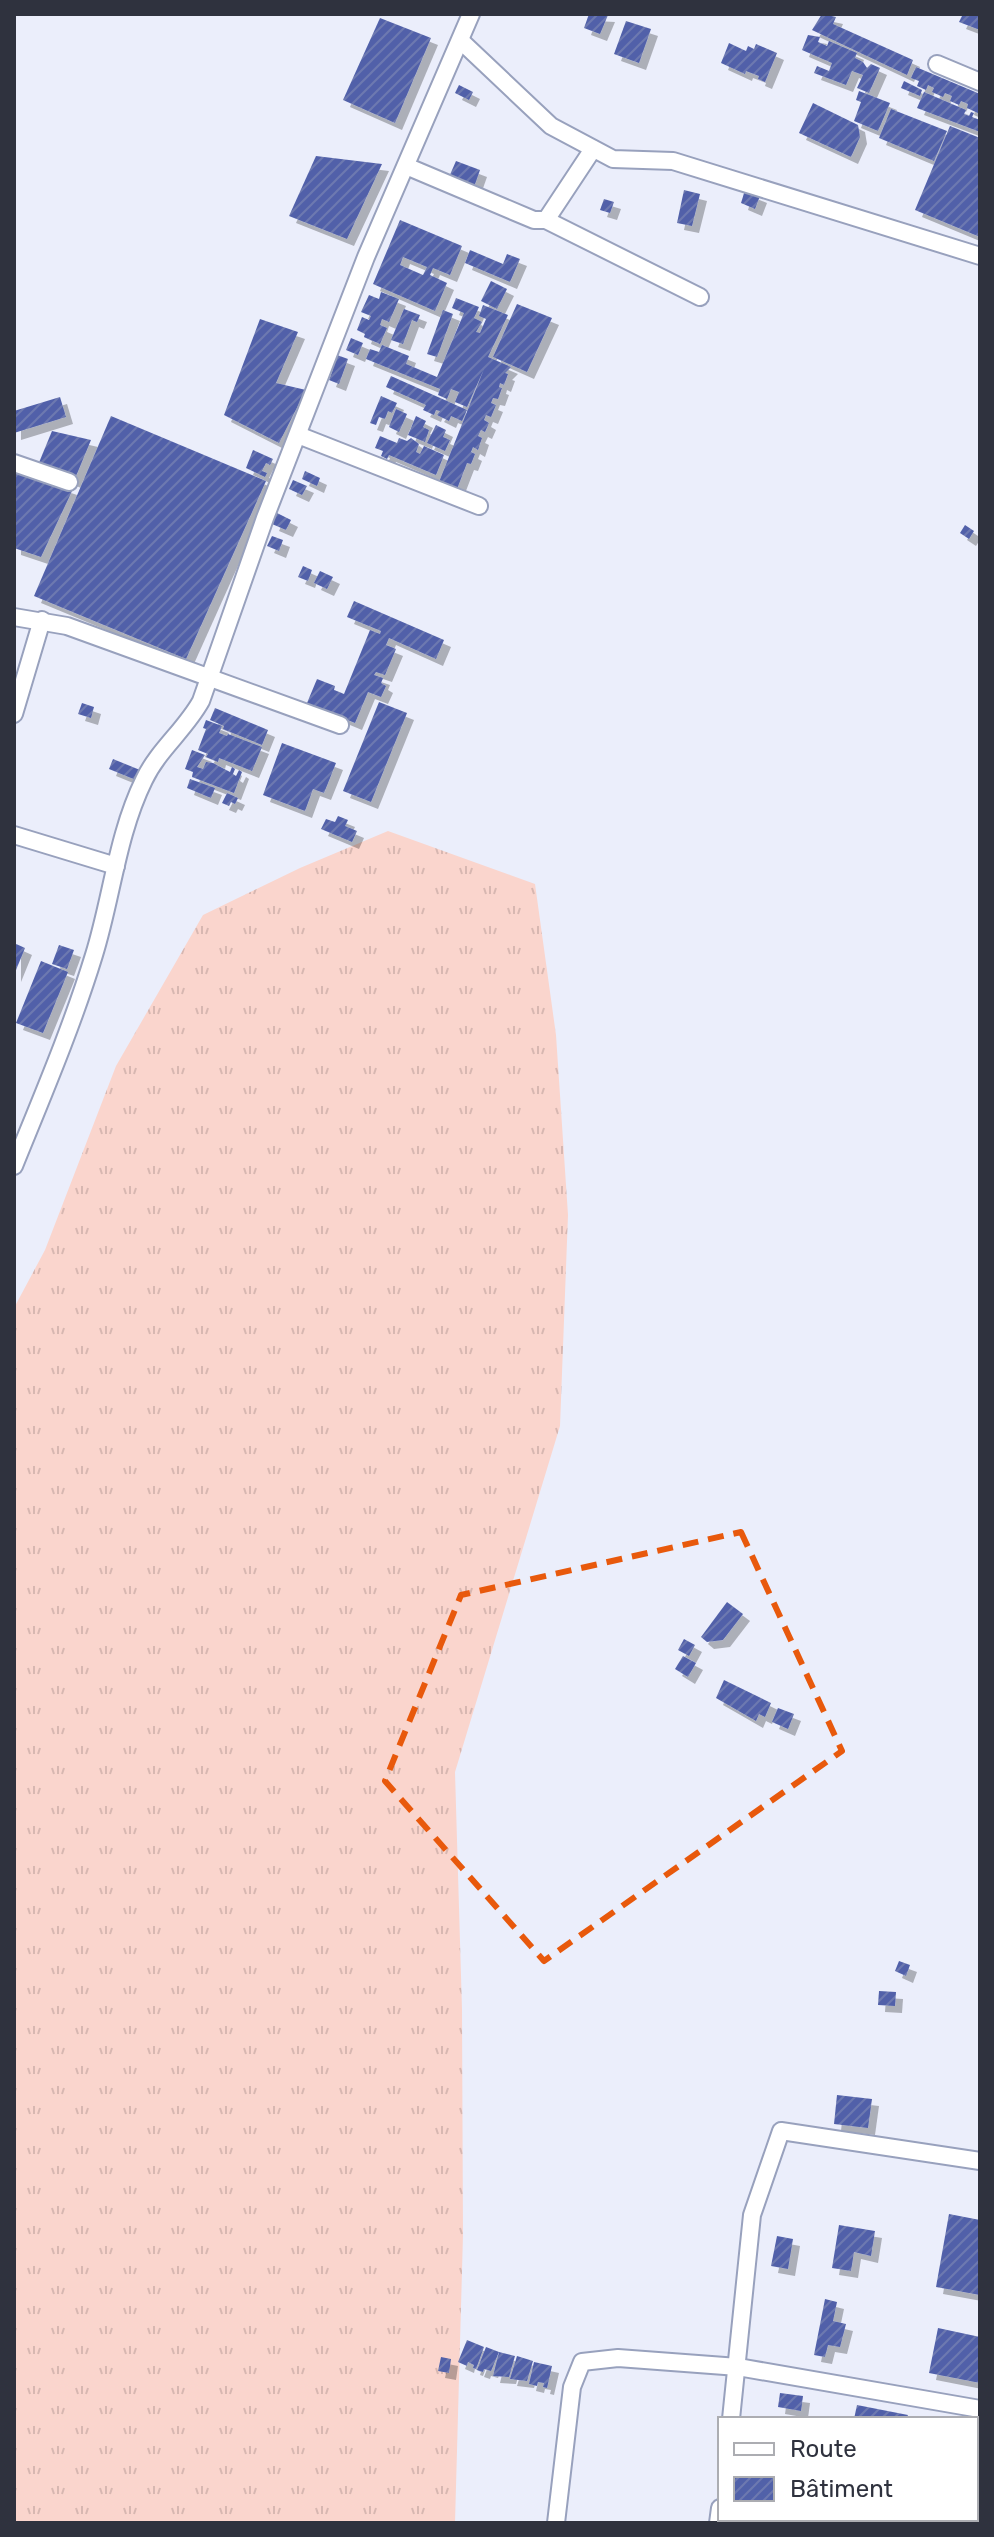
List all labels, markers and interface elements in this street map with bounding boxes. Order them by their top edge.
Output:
legend [718,2417,978,2521]
text: Route [790,2435,857,2463]
text: Bâtiment [790,2475,893,2503]

